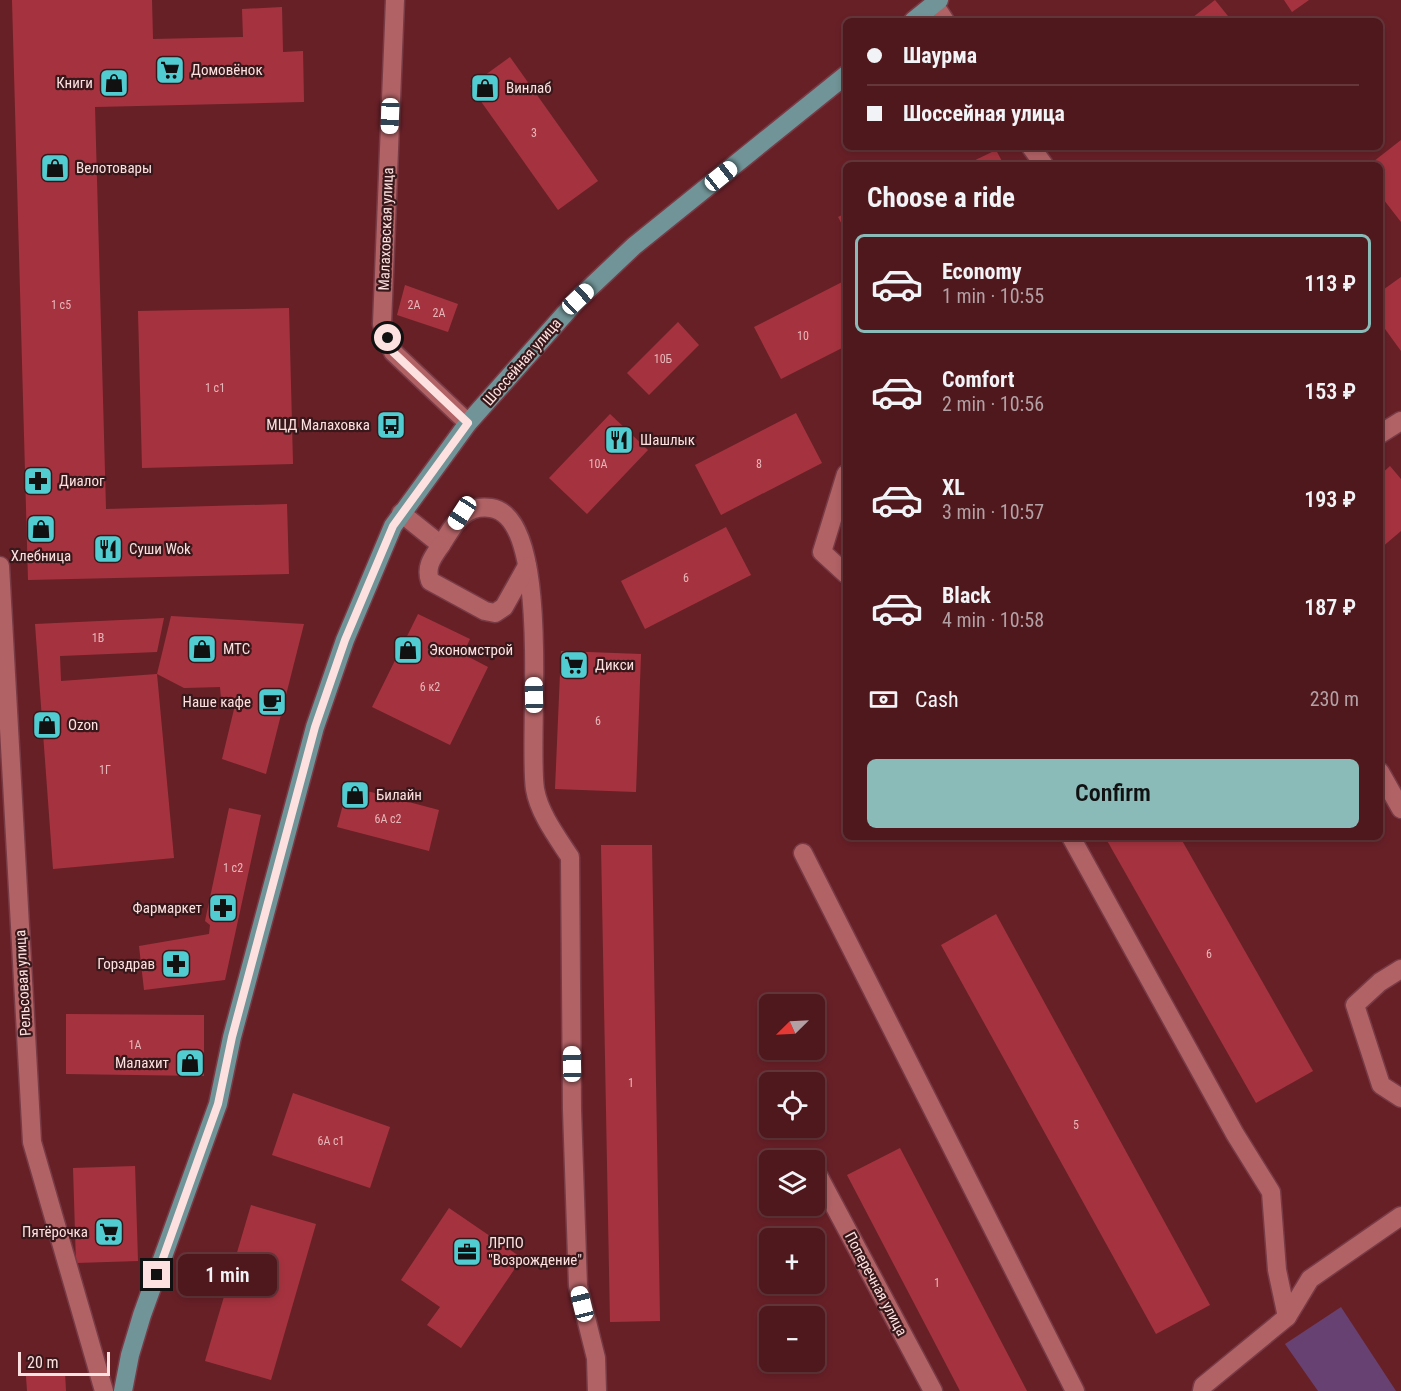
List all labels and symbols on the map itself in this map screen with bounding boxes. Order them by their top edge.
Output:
supermarket icon: Домовёнок [154,54,186,86]
place label: Домовёнок [191,61,263,79]
shop icon: Книги [98,67,130,99]
shop icon: Винлаб [469,72,501,104]
place label: Книги [56,74,93,92]
place label: Винлаб [506,79,552,97]
car [380,98,400,134]
house number: 3 [531,126,537,140]
shop icon: Велотовары [39,152,71,184]
car [701,158,741,194]
place label: Велотовары [76,159,152,177]
street label: Малаховская улица [375,167,397,291]
car [559,280,597,318]
house number: 1 с5 [51,298,71,312]
house number: 2А [408,298,421,312]
house number: 2А [433,306,446,320]
street label: Шоссейная улица [479,315,565,409]
route start [374,324,401,351]
house number: 10 [797,329,809,343]
house number: 10Б [654,352,673,366]
house number: 1 с1 [205,381,225,395]
bus stop icon: МЦД Малаховка [375,409,407,441]
place label: МЦД Малаховка [266,416,370,434]
restaurant icon: Шашлык [603,424,635,456]
place label: Шашлык [640,431,695,449]
house number: 10А [589,457,607,471]
house number: 8 [756,457,762,471]
pharmacy icon: Диалог [22,465,54,497]
place label: Диалог [59,472,105,490]
car [445,493,479,533]
shop icon: Хлебница [25,513,57,545]
restaurant icon: Суши Wok [92,533,124,565]
place label: Суши Wok [129,540,191,558]
place label: Хлебница [11,547,71,565]
house number: 6 [683,571,689,585]
house number: 1В [92,631,104,645]
shop icon: МТС [186,633,218,665]
shop icon: Экономстрой [392,634,424,666]
place label: МТС [223,640,250,658]
place label: Экономстрой [429,641,513,659]
supermarket icon: Дикси [558,649,590,681]
place label: Дикси [595,656,634,674]
car [525,677,543,713]
house number: 6 к2 [420,680,440,694]
cafe icon: Наше кафе [256,686,288,718]
place label: Наше кафе [183,693,251,711]
shop icon: Ozon [31,709,63,741]
house number: 6 [595,714,601,728]
place label: Ozon [68,716,98,734]
house number: 1Г [99,763,111,777]
shop icon: Билайн [339,779,371,811]
place label: Билайн [376,786,422,804]
house number: 6А с2 [374,812,402,826]
house number: 1 с2 [223,861,243,875]
pharmacy icon: Фармаркет [207,892,239,924]
place label: Фармаркет [133,899,202,917]
street label: Рельсовая улица [11,929,35,1037]
house number: 6 [1206,947,1212,961]
pharmacy icon: Горздрав [160,948,192,980]
place label: Горздрав [97,955,155,973]
north arrow [759,994,825,1060]
house number: 1А [129,1038,142,1052]
car [563,1046,581,1082]
shop icon: Малахит [174,1047,206,1079]
place label: Малахит [115,1054,169,1072]
house number: 1 [628,1076,634,1090]
house number: 5 [1073,1118,1079,1132]
house number: 6А с1 [317,1134,345,1148]
supermarket icon: Пятёрочка [93,1216,125,1248]
place label: Пятёрочка [22,1223,88,1241]
street label: Поперечная улица [841,1229,911,1339]
place label: ЛРПО "Возрождение" [488,1234,582,1269]
office icon: ЛРПО "Возрождение" [451,1236,483,1268]
callout: 1 min [178,1254,277,1296]
route end [143,1261,170,1288]
house number: 1 [934,1276,940,1290]
car [569,1284,595,1324]
scale bar [18,1349,110,1376]

